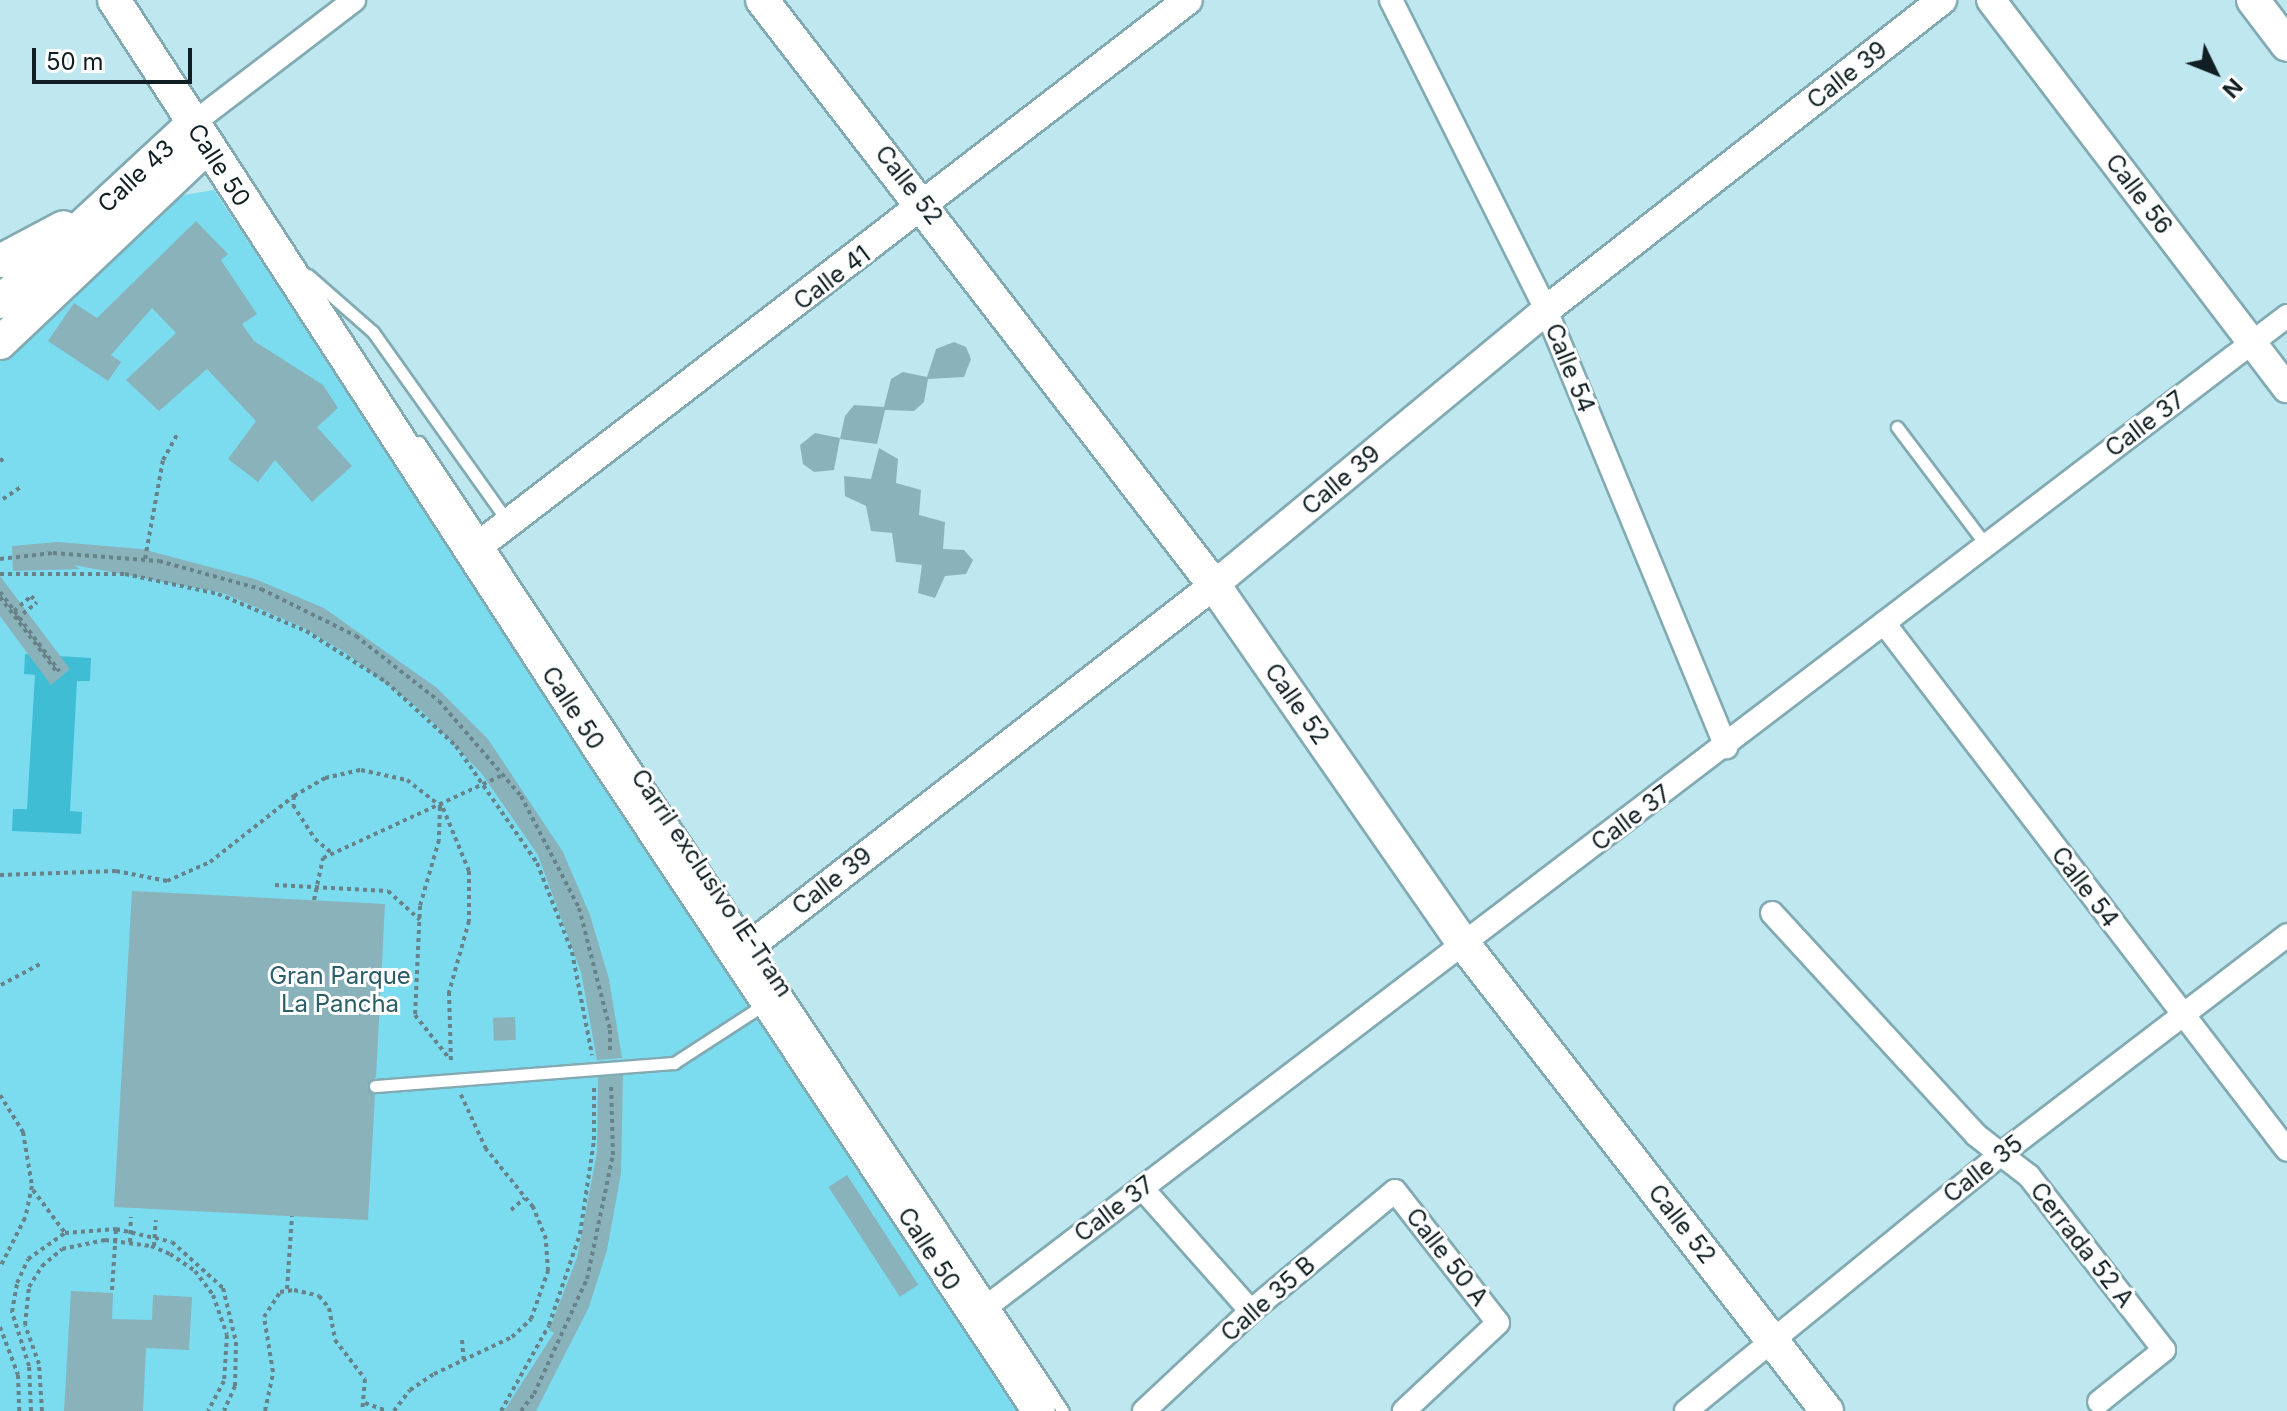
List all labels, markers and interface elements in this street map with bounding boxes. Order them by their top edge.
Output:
scale bar [36,32,196,82]
north arrow [2175,32,2255,112]
street label: Calle 39 [1801,35,1893,115]
text: 50 m [46,47,104,76]
text: N [2217,73,2248,103]
street label: Calle 50 [182,118,256,212]
street label: Calle 43 [92,134,180,218]
street label: Calle 52 [869,140,949,230]
street label: Calle 56 [2100,148,2178,240]
street label: Calle 41 [788,240,876,316]
street label: Calle 54 [1539,319,1601,417]
street label: Calle 37 [2100,385,2190,463]
street label: Calle 39 [1296,439,1386,521]
street label: Calle 52 [1259,658,1335,750]
street label: Calle 50 [536,661,610,755]
street label: Carril exclusivo IE-Tram [625,764,799,1002]
street label: Calle 37 [1586,779,1676,857]
street label: Calle 39 [786,841,878,921]
street label: Calle 54 [2045,841,2125,933]
park label: Gran Parque La Pancha [269,962,411,1018]
street label: Calle 35 [1938,1129,2028,1209]
street label: Calle 37 [1069,1170,1159,1248]
street label: Cerrada 52 A [2024,1177,2140,1313]
street label: Calle 52 [1642,1179,1722,1269]
street label: Calle 50 [892,1202,966,1296]
street label: Calle 50 A [1400,1202,1494,1312]
street label: Calle 35 B [1215,1250,1321,1348]

